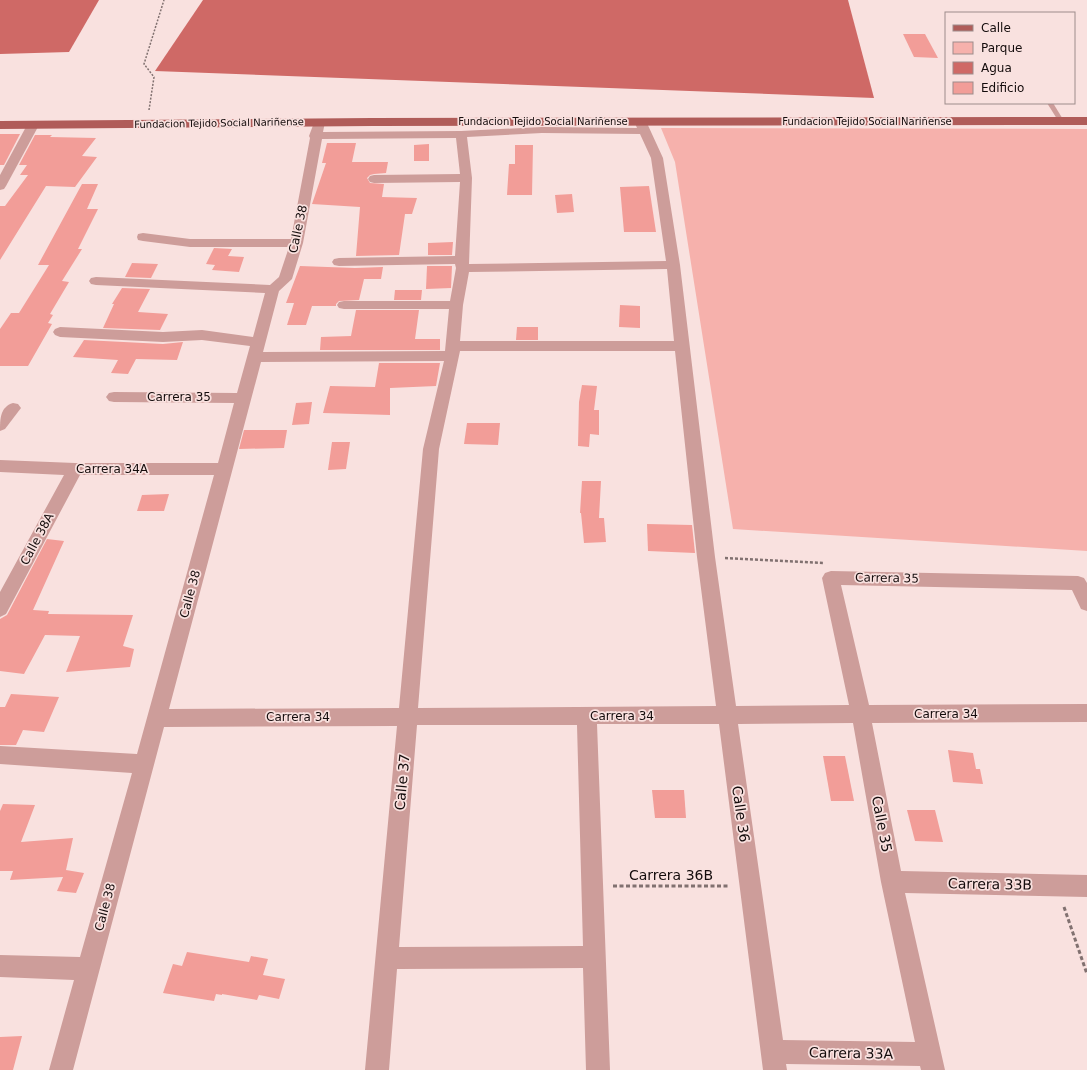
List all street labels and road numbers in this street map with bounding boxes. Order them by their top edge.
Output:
street label: Fundacion Tejido Social Nariñense [134,116,304,130]
street label: Fundacion Tejido Social Nariñense [458,116,628,127]
street label: Fundacion Tejido Social Nariñense [782,116,952,127]
street label: Calle 38 [286,204,310,254]
street label: Carrera 35 [147,390,211,404]
street label: Carrera 34A [76,462,149,476]
street label: Calle 38A [17,510,57,567]
street label: Calle 38 [177,569,203,619]
street label: Carrera 35 [855,570,919,586]
street label: Carrera 34 [914,707,978,721]
street label: Carrera 34 [590,709,654,723]
street label: Carrera 34 [266,710,330,724]
street label: Calle 37 [392,753,412,811]
street label: Calle 36 [729,785,753,843]
street label: Calle 35 [869,794,895,854]
street label: Carrera 36B [629,867,713,883]
street label: Carrera 33B [948,875,1032,893]
street label: Calle 38 [92,882,118,932]
street label: Carrera 33A [809,1044,894,1062]

